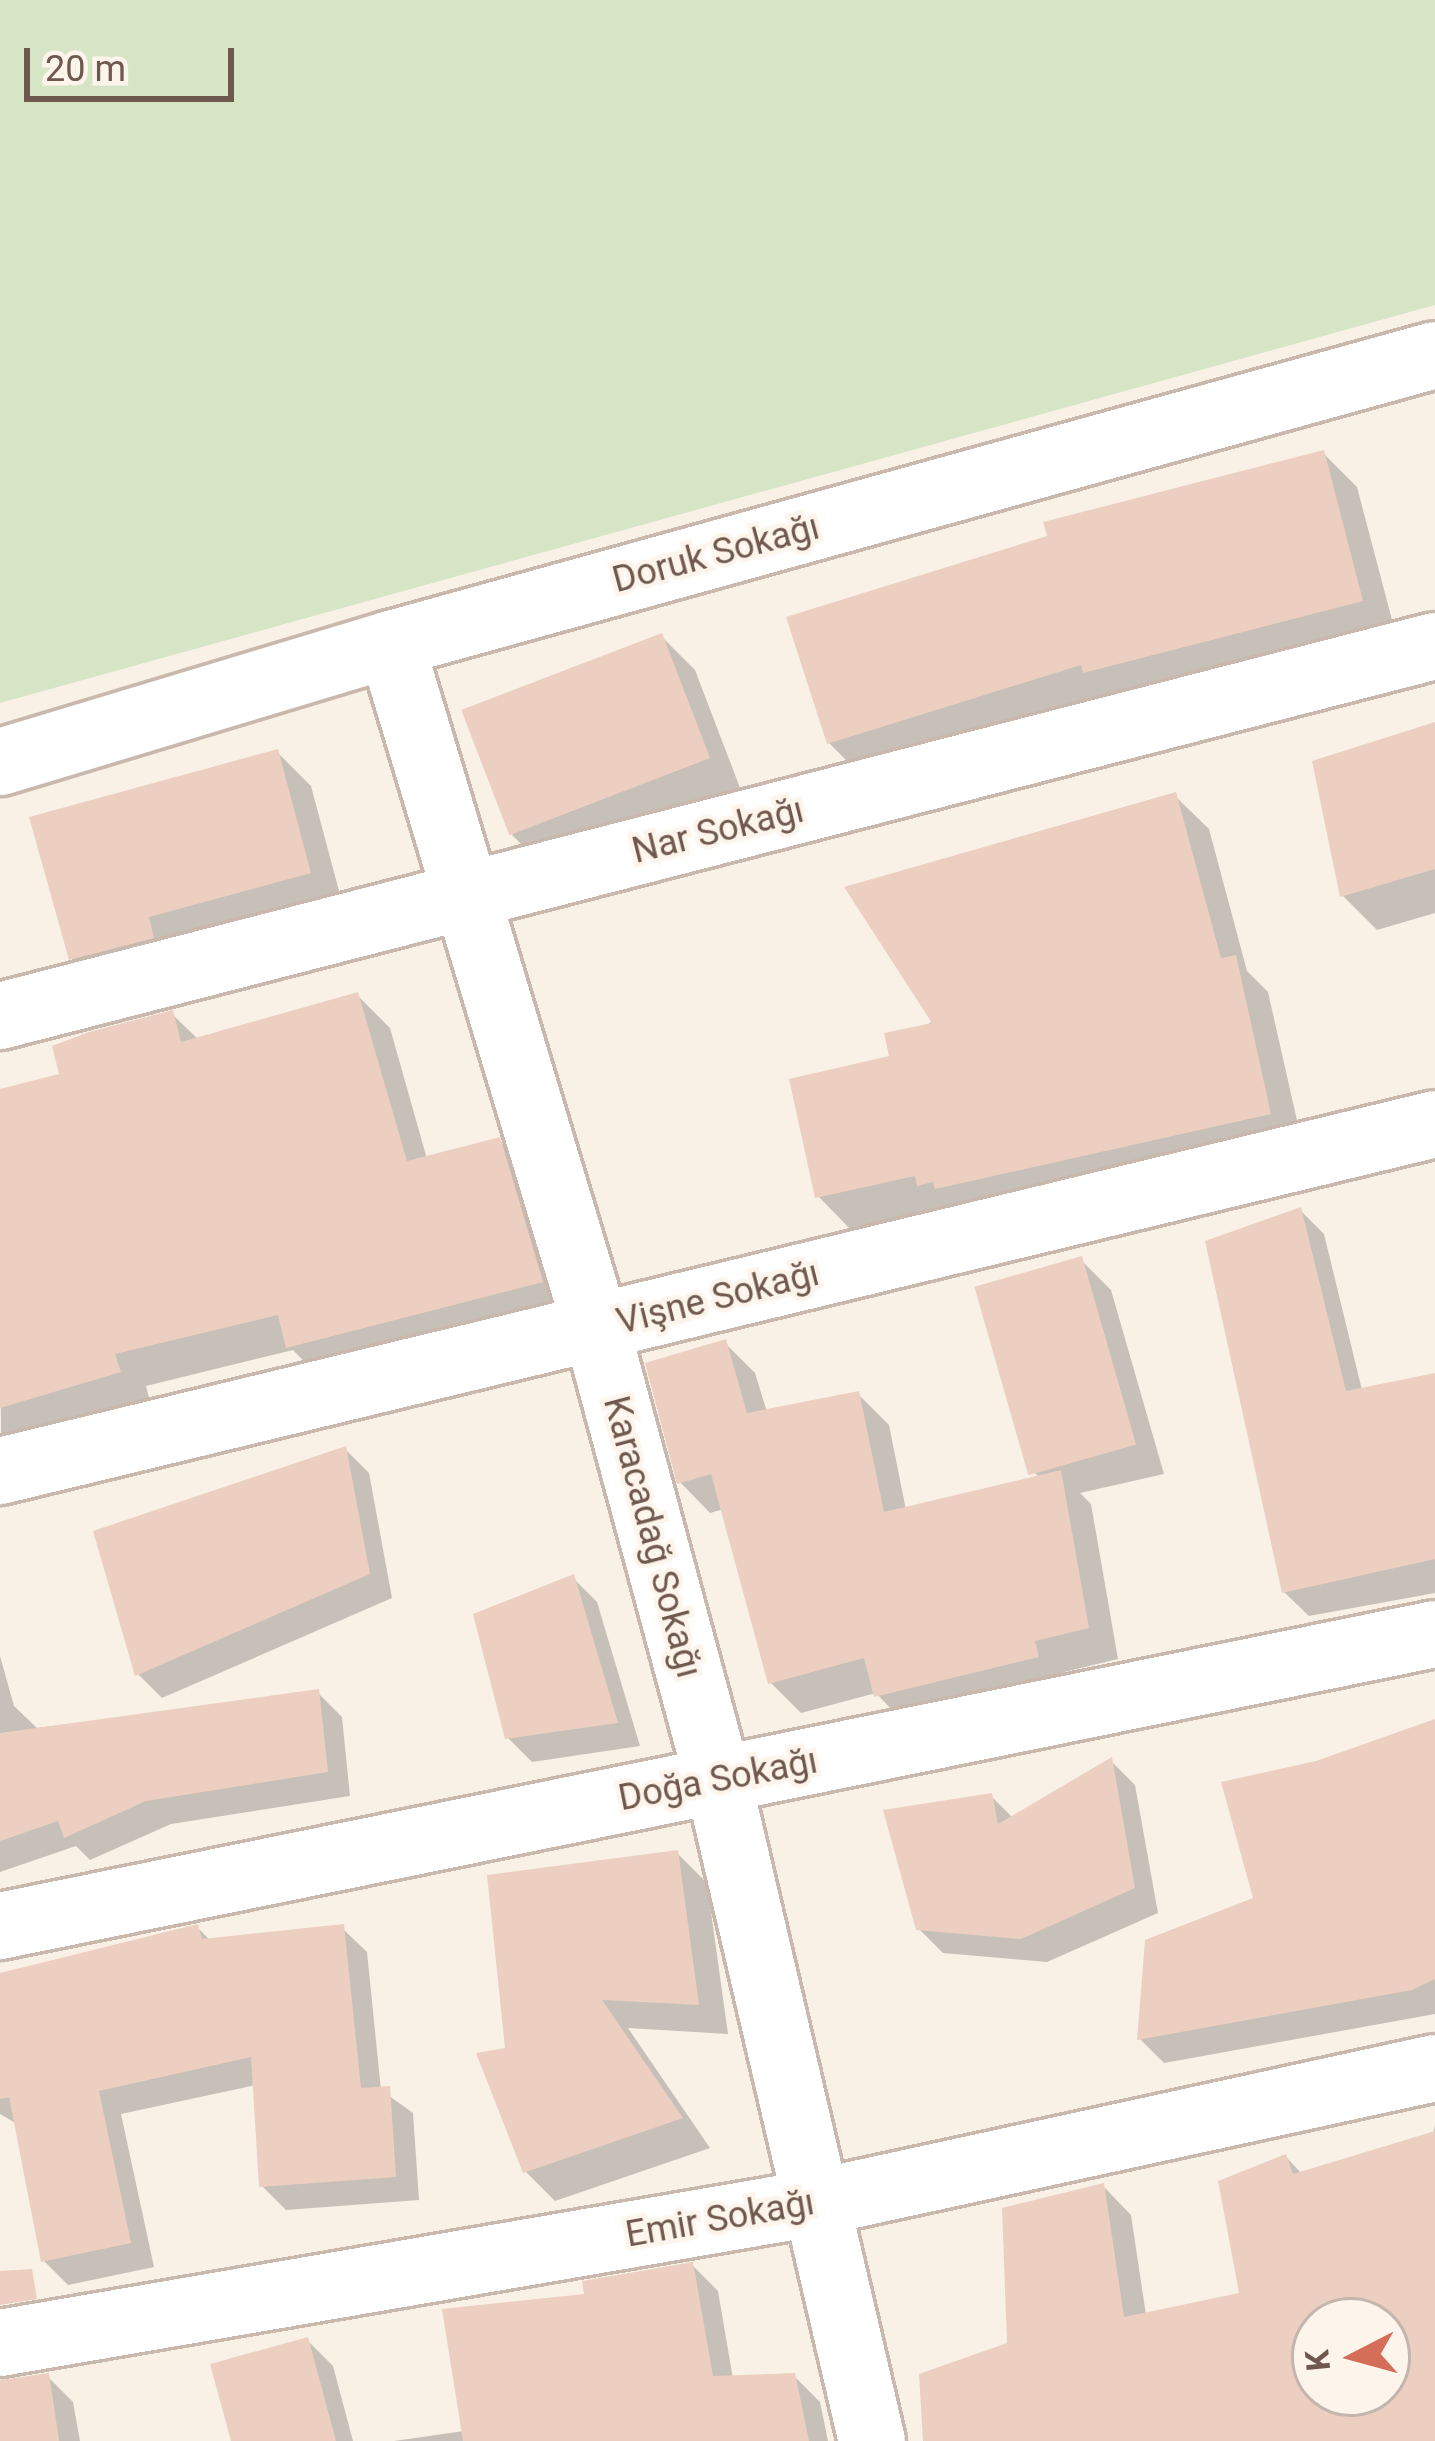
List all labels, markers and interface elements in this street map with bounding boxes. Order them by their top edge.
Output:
scale bar [30,24,240,98]
text: 20 m [45,48,126,90]
street label: Doruk Sokağı [608,506,824,602]
street label: Nar Sokağı [628,789,808,873]
street label: Vişne Sokağı [612,1252,824,1344]
street label: Karacadağ Sokağı [594,1392,710,1682]
street label: Doğa Sokağı [615,1740,821,1820]
street label: Emir Sokağı [622,2181,818,2257]
north arrow [1291,2297,1411,2417]
text: K [1297,2348,1338,2373]

